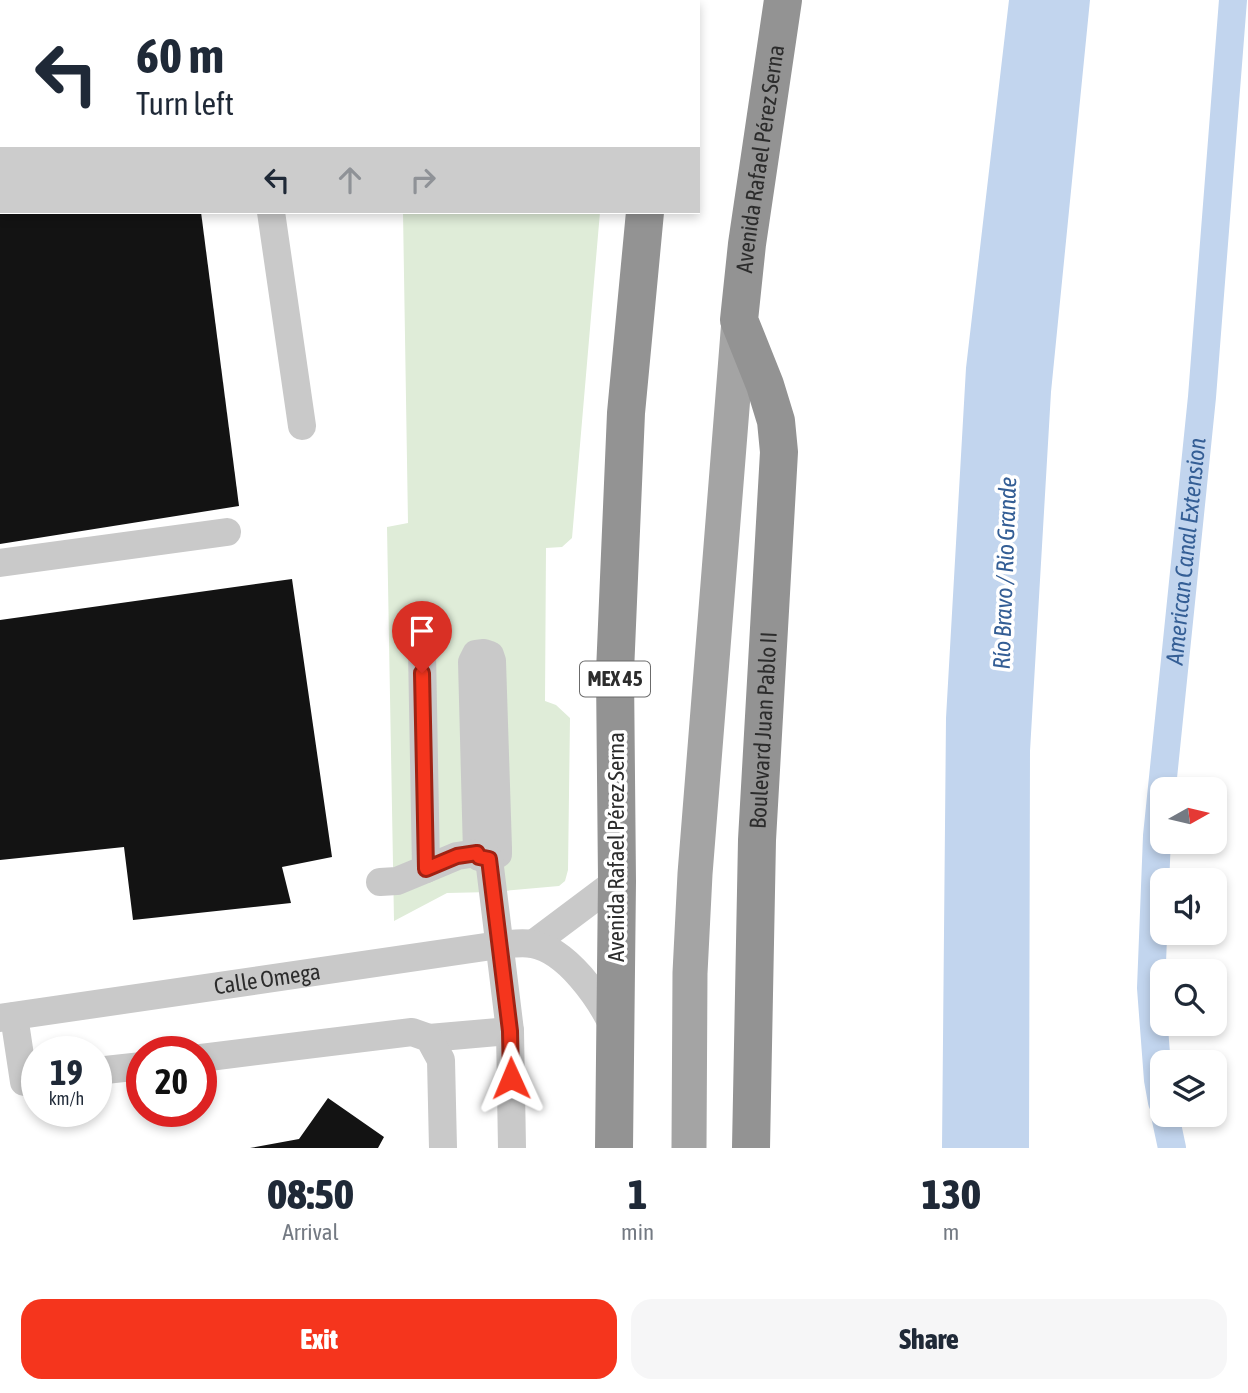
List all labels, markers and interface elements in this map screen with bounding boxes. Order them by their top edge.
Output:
text: 60 m [136,27,224,83]
icon: left [21,28,112,119]
street label: Avenida Rafael Pérez Serna [731,43,789,274]
text: Turn left [136,85,234,122]
icon: left [258,161,296,199]
icon: ahead [331,161,369,199]
icon: right [404,161,442,199]
water label: American Canal Extension [1161,436,1211,667]
water label: Río Bravo / Rio Grande [988,476,1021,670]
pin [392,601,452,673]
icon: arrive [403,612,441,650]
street label: Boulevard Juan Pablo II [745,631,782,829]
road number: MEX 45 [580,662,650,696]
street label: Avenida Rafael Pérez Serna [603,732,629,962]
north arrow [1150,777,1227,854]
map controls [1150,777,1227,1127]
button: sound [1150,868,1227,945]
street label: Calle Omega [212,958,322,1000]
button: search [1150,959,1227,1036]
speed limit sign: 20 [126,1036,217,1127]
position arrow [474,1041,548,1115]
button: layers [1150,1050,1227,1127]
text: 19 [50,1052,83,1092]
text: km/h [49,1088,84,1109]
text: 08:50 [267,1170,354,1218]
text: 1 [628,1170,647,1218]
text: 130 [921,1170,981,1218]
text: Arrival [282,1219,339,1245]
text: min [621,1219,654,1245]
text: m [943,1219,959,1245]
button: Exit [21,1299,617,1379]
button: Share [631,1299,1227,1379]

